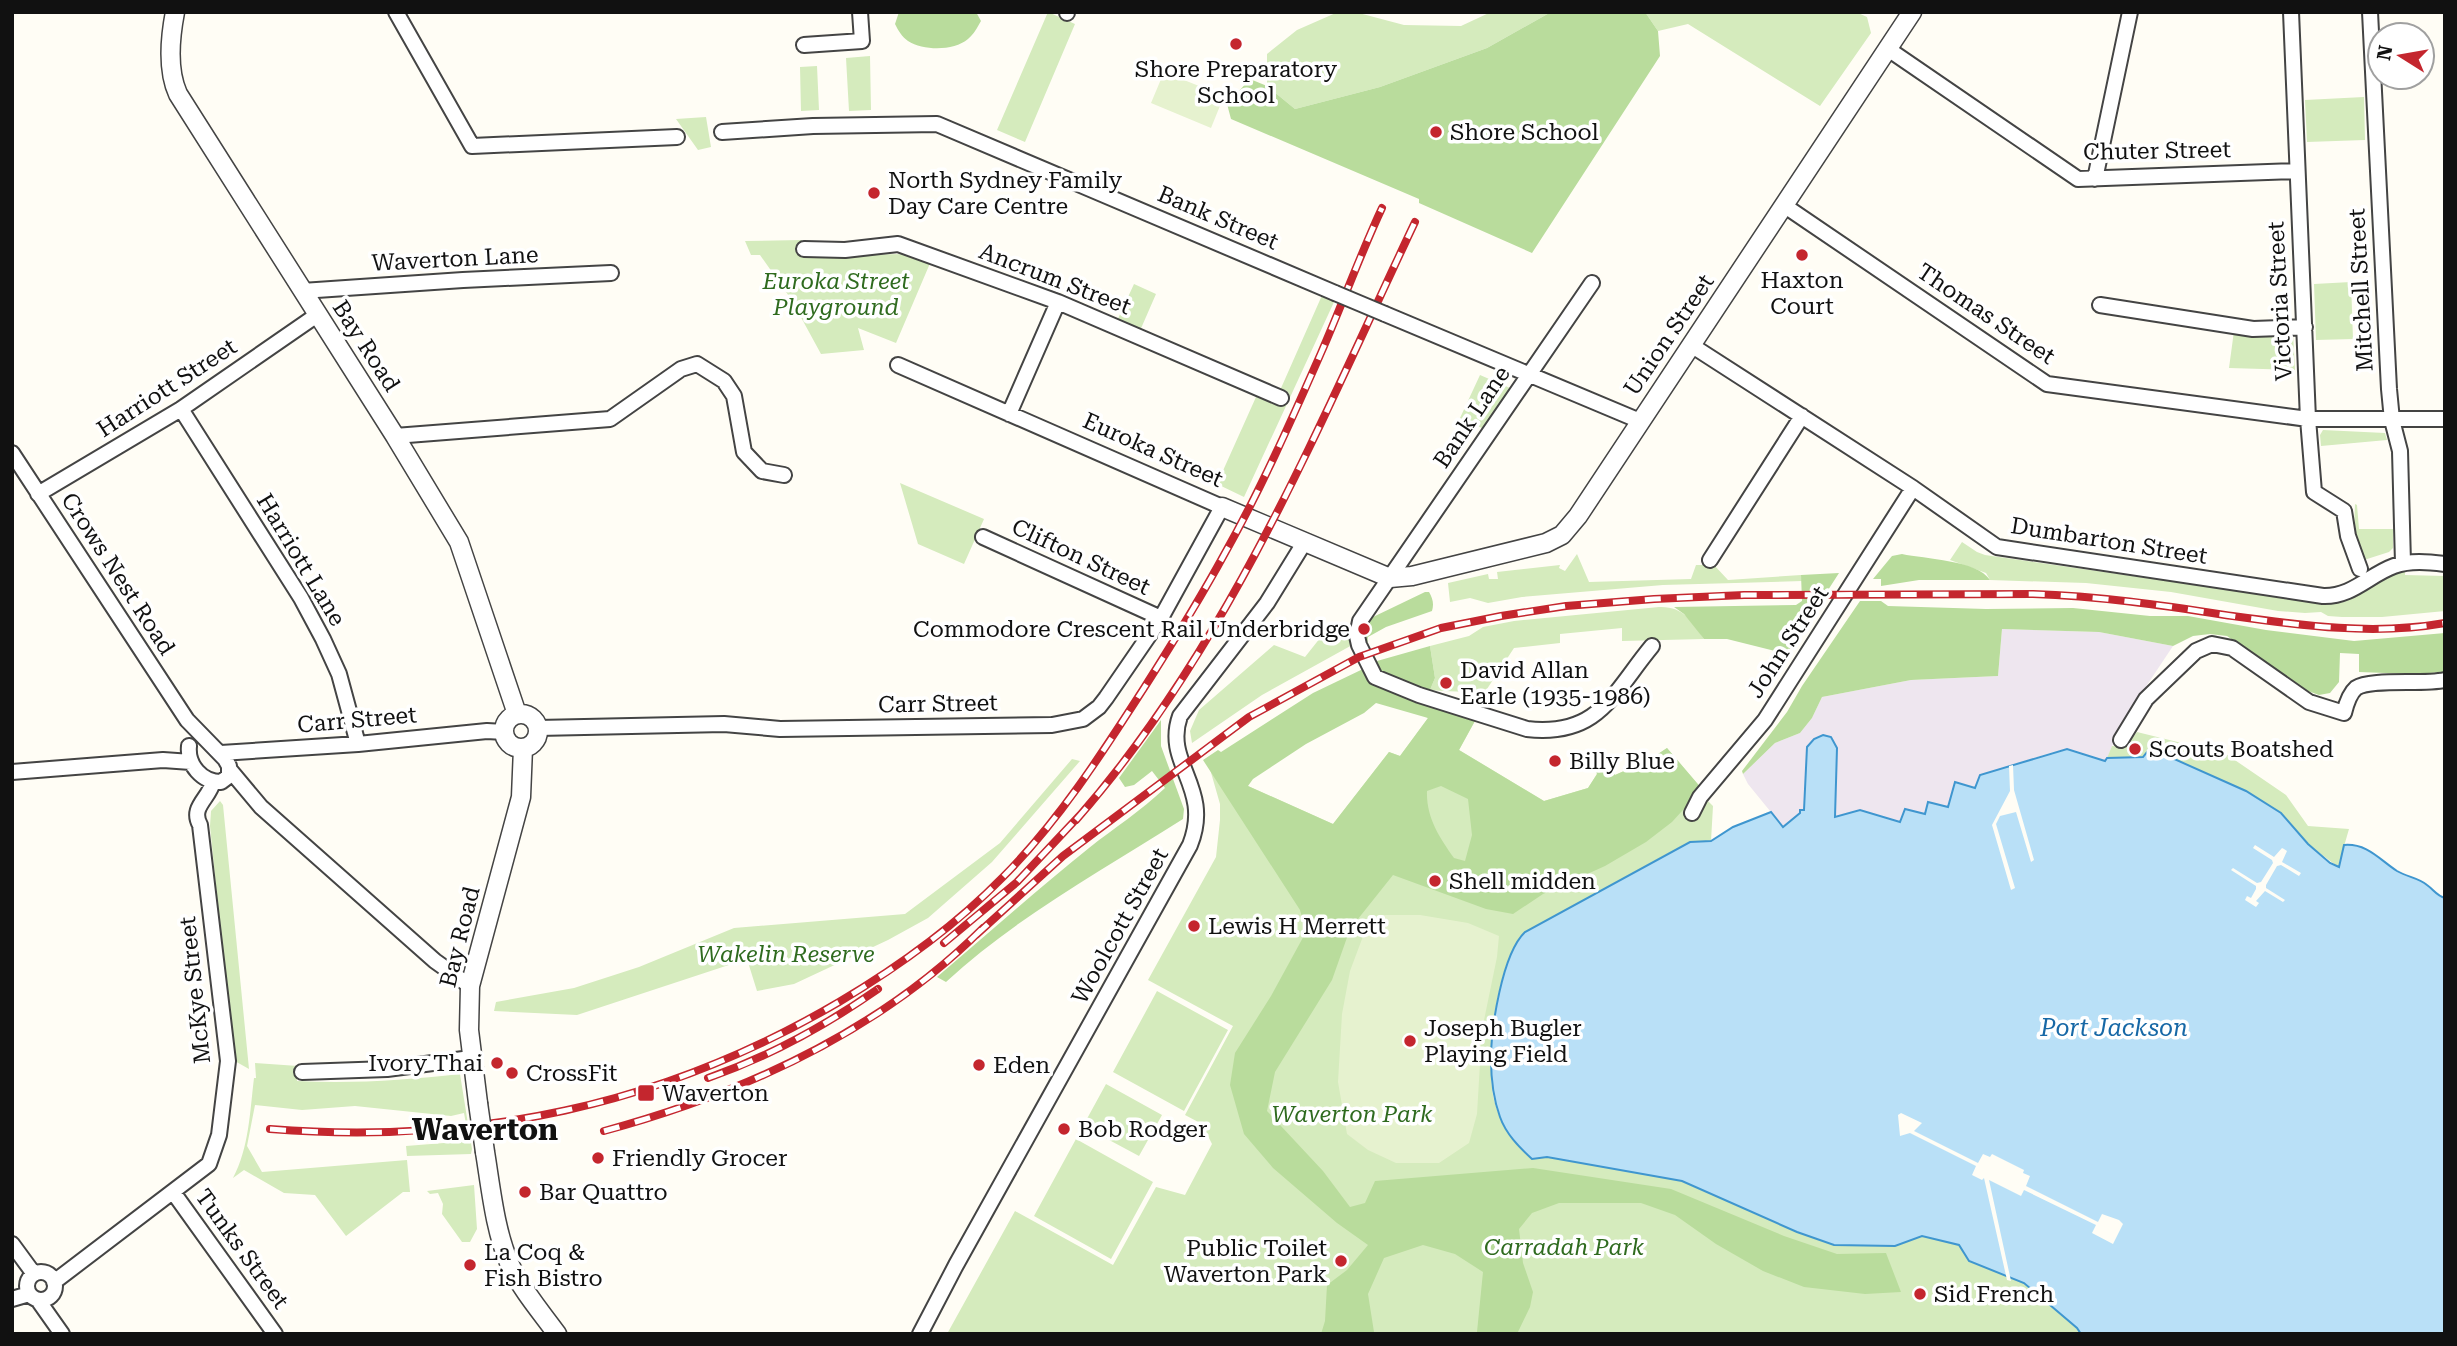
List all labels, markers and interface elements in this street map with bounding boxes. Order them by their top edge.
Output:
north arrow [2366,21,2436,91]
marker: Shore Preparatory School [1228,36,1244,52]
text: N [2372,43,2398,62]
place label: Shore Preparatory School [1135,56,1338,109]
place label: Shore School [1450,119,1599,146]
marker: Shore School [1428,124,1444,140]
street label: Chuter Street [2083,136,2231,166]
place label: North Sydney Family Day Care Centre [888,167,1123,220]
street label: Bank Street [1154,180,1283,256]
marker: North Sydney Family Day Care Centre [866,185,882,201]
street label: Mitchell Street [2343,207,2379,372]
street label: Victoria Street [2262,220,2298,381]
street label: Ancrum Street [975,238,1135,320]
street label: Waverton Lane [371,241,539,277]
marker: Haxton Court [1794,247,1810,263]
street label: Thomas Street [1912,258,2060,370]
place label: Haxton Court [1761,267,1844,320]
park label: Euroka Street Playground [761,268,910,321]
street label: Union Street [1618,269,1720,401]
street label: Bay Road [327,295,406,397]
street label: Harriott Street [92,333,242,443]
street label: Bank Lane [1428,361,1516,473]
street label: Euroka Street [1079,407,1228,493]
street label: Crows Nest Road [56,488,181,660]
street label: Harriott Lane [251,489,351,631]
street label: Dumbarton Street [2009,512,2210,570]
street label: Clifton Street [1008,513,1155,601]
street label: John Street [1742,581,1834,703]
place label: Commodore Crescent Rail Underbridge [913,616,1350,643]
marker: Commodore Crescent Rail Underbridge [1356,621,1372,637]
place label: David Allan Earle (1935-1986) [1460,657,1651,710]
marker: David Allan Earle (1935-1986) [1438,675,1454,691]
street label: Carr Street [878,689,998,719]
street label: Carr Street [296,701,418,739]
place label: Scouts Boatshed [2149,736,2334,763]
marker: Scouts Boatshed [2127,741,2143,757]
place label: Billy Blue [1569,748,1675,775]
marker: Billy Blue [1547,753,1563,769]
street label: Woolcott Street [1066,843,1174,1009]
place label: Shell midden [1449,868,1596,895]
marker: Shell midden [1427,873,1443,889]
street label: Bay Road [434,883,486,990]
place label: Lewis H Merrett [1208,913,1386,940]
street label: McKye Street [174,915,216,1065]
marker: Lewis H Merrett [1186,918,1202,934]
park label: Wakelin Reserve [697,941,875,968]
water label: Port Jackson [2039,1014,2188,1042]
place label: Joseph Bugler Playing Field [1424,1015,1582,1068]
marker: Joseph Bugler Playing Field [1402,1033,1418,1049]
place label: Ivory Thai [368,1050,483,1077]
place label: Eden [993,1052,1050,1079]
marker: Ivory Thai [489,1055,505,1071]
marker: Eden [971,1057,987,1073]
place label: CrossFit [526,1060,618,1087]
marker: CrossFit [504,1065,520,1081]
place label: Waverton [662,1080,769,1107]
marker: Waverton [636,1083,656,1103]
park label: Waverton Park [1272,1101,1433,1128]
district label: Waverton [412,1112,558,1147]
place label: Bob Rodger [1078,1116,1207,1143]
marker: Bob Rodger [1056,1121,1072,1137]
place label: Friendly Grocer [612,1145,787,1172]
marker: Friendly Grocer [590,1150,606,1166]
place label: Bar Quattro [539,1179,668,1206]
street label: Tunks Street [190,1184,295,1314]
marker: Bar Quattro [517,1184,533,1200]
park label: Carradah Park [1484,1234,1645,1261]
place label: Public Toilet Waverton Park [1164,1235,1327,1288]
place label: La Coq & Fish Bistro [484,1239,603,1292]
marker: Public Toilet Waverton Park [1333,1253,1349,1269]
marker: La Coq & Fish Bistro [462,1257,478,1273]
place label: Sid French [1934,1281,2054,1308]
marker: Sid French [1912,1286,1928,1302]

